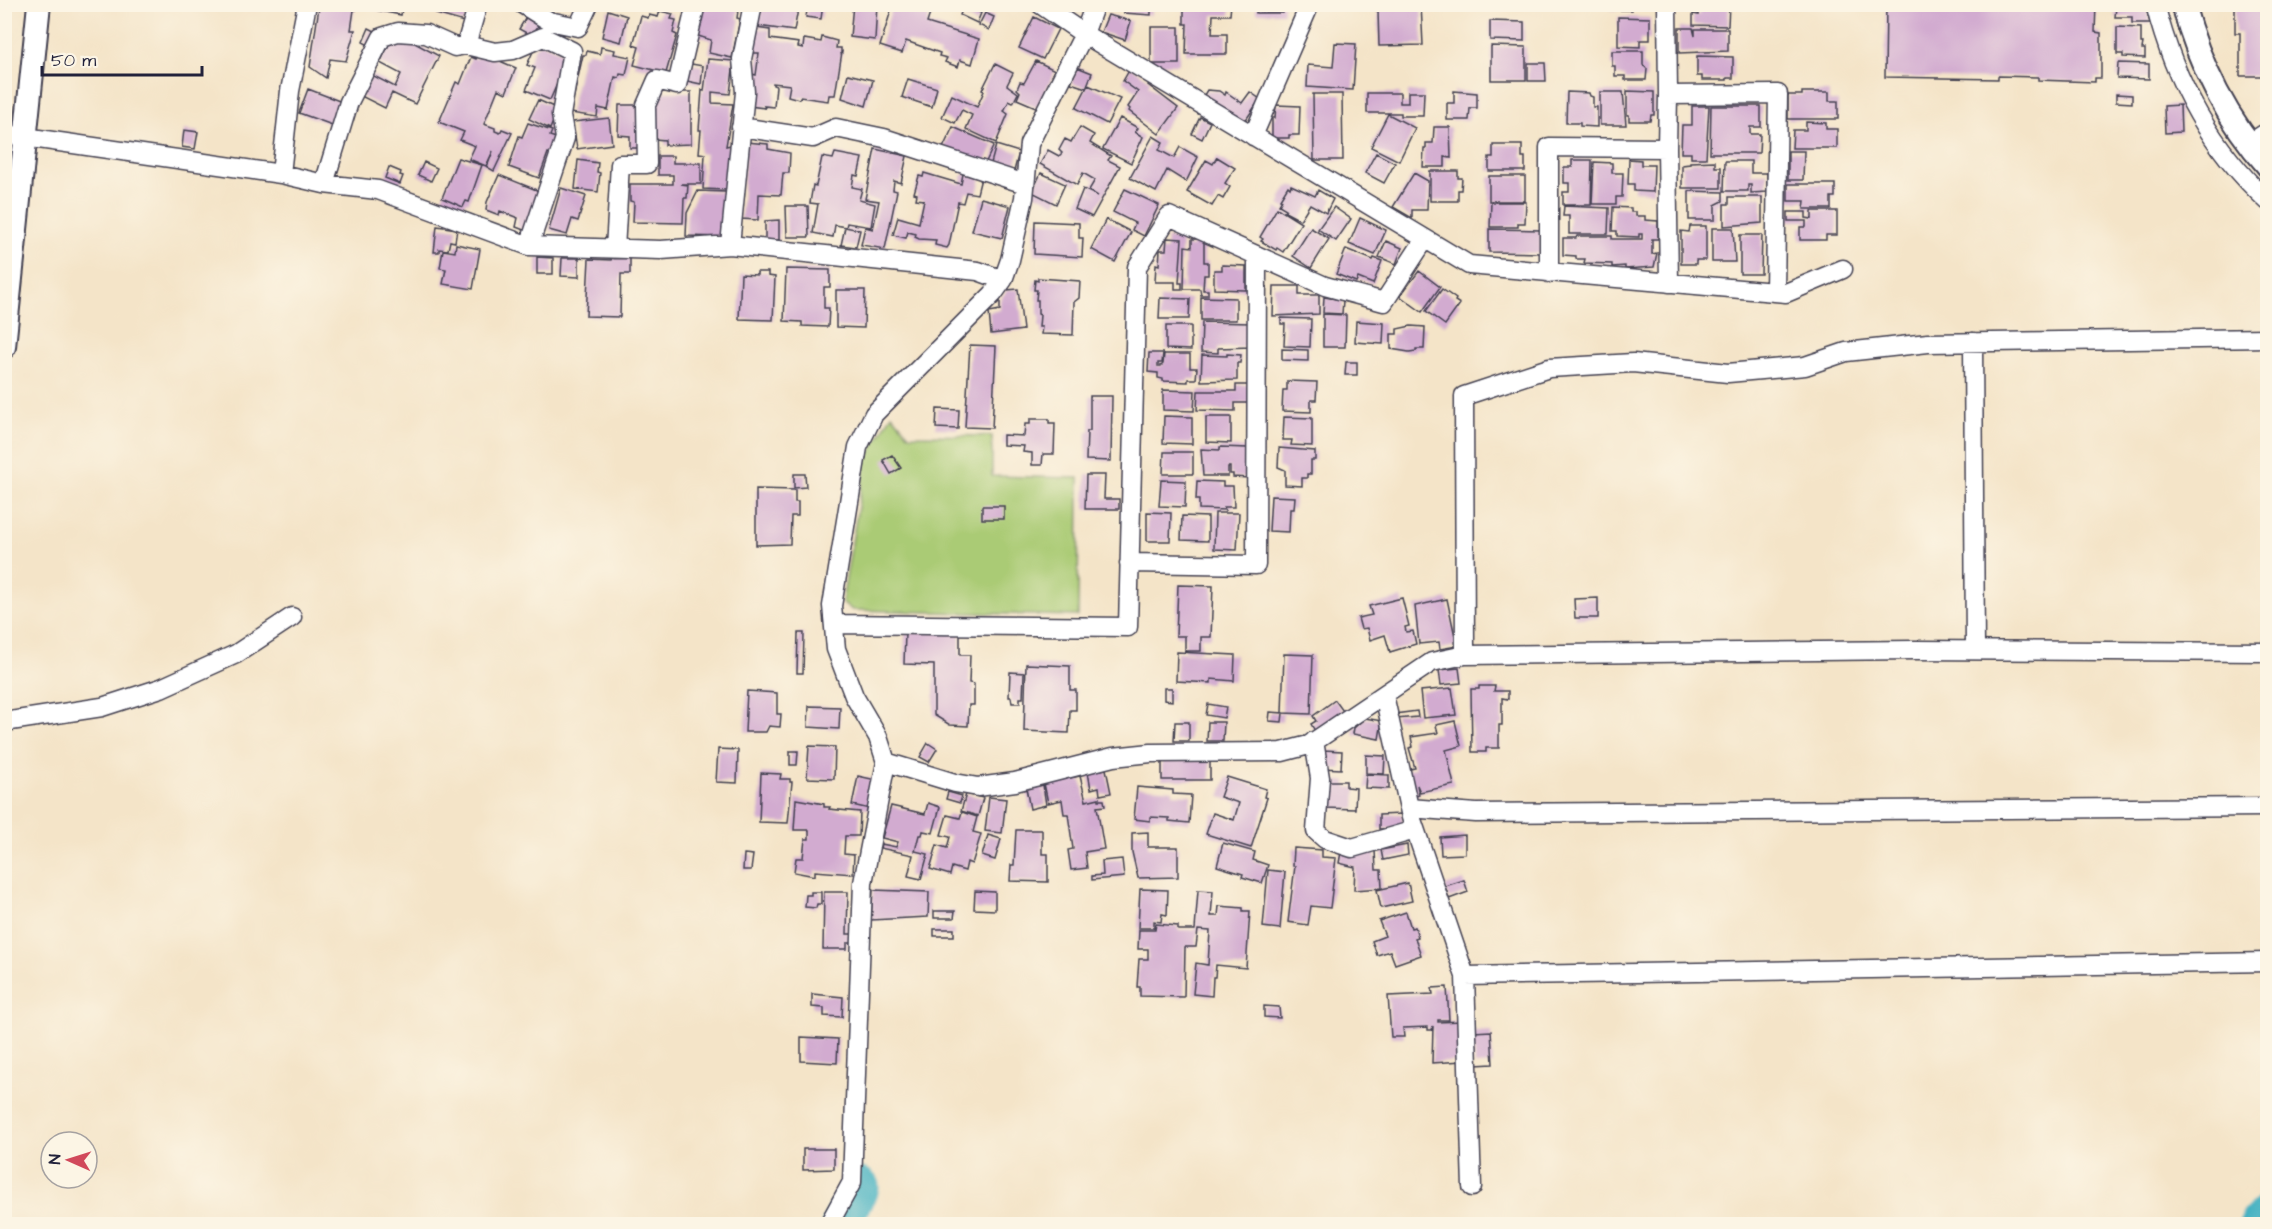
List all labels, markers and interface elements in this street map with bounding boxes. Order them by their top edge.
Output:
scale bar [42,39,202,77]
text: 50 m [51,48,96,73]
north arrow [39,1130,99,1190]
text: N [44,1154,66,1165]

